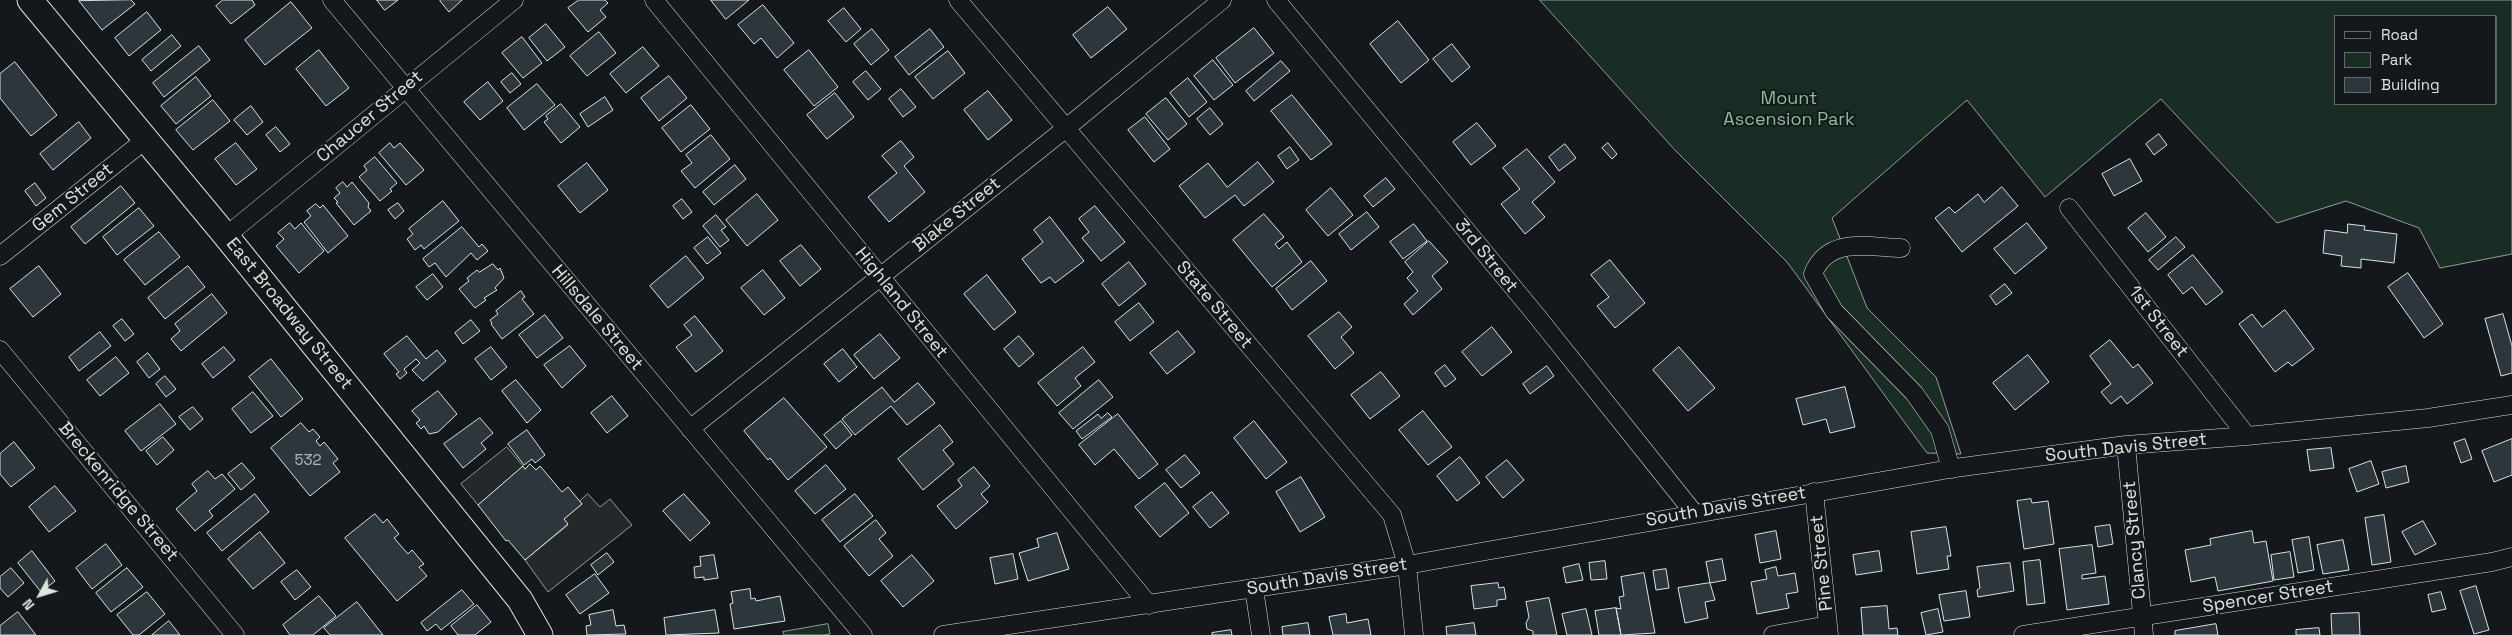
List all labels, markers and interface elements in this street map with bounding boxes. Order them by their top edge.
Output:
legend [2334,15,2497,105]
text: Road [2381,25,2418,44]
text: Park [2381,50,2412,69]
street label: Chaucer Street [313,66,427,168]
text: Building [2381,75,2440,94]
park label: Mount Ascension Park [1723,88,1855,130]
street label: Gem Street [28,159,118,237]
street label: Blake Street [909,173,1005,257]
street label: 3rd Street [1450,215,1522,297]
street label: East Broadway Street [221,234,357,394]
street label: Highland Street [850,243,952,363]
street label: State Street [1171,257,1257,353]
street label: Hillsdale Street [547,261,647,375]
street label: 1st Street [2123,282,2193,362]
street label: Breckenridge Street [53,418,183,566]
street label: South Davis Street [2044,429,2208,467]
house number: 532 [294,452,322,470]
street label: Clancy Street [2119,480,2151,600]
street label: South Davis Street [1644,482,1808,532]
street label: Pine Street [1806,514,1838,612]
street label: South Davis Street [1245,554,1409,600]
north arrow [15,570,65,620]
street label: Spencer Street [2201,576,2335,618]
text: N [18,595,38,614]

